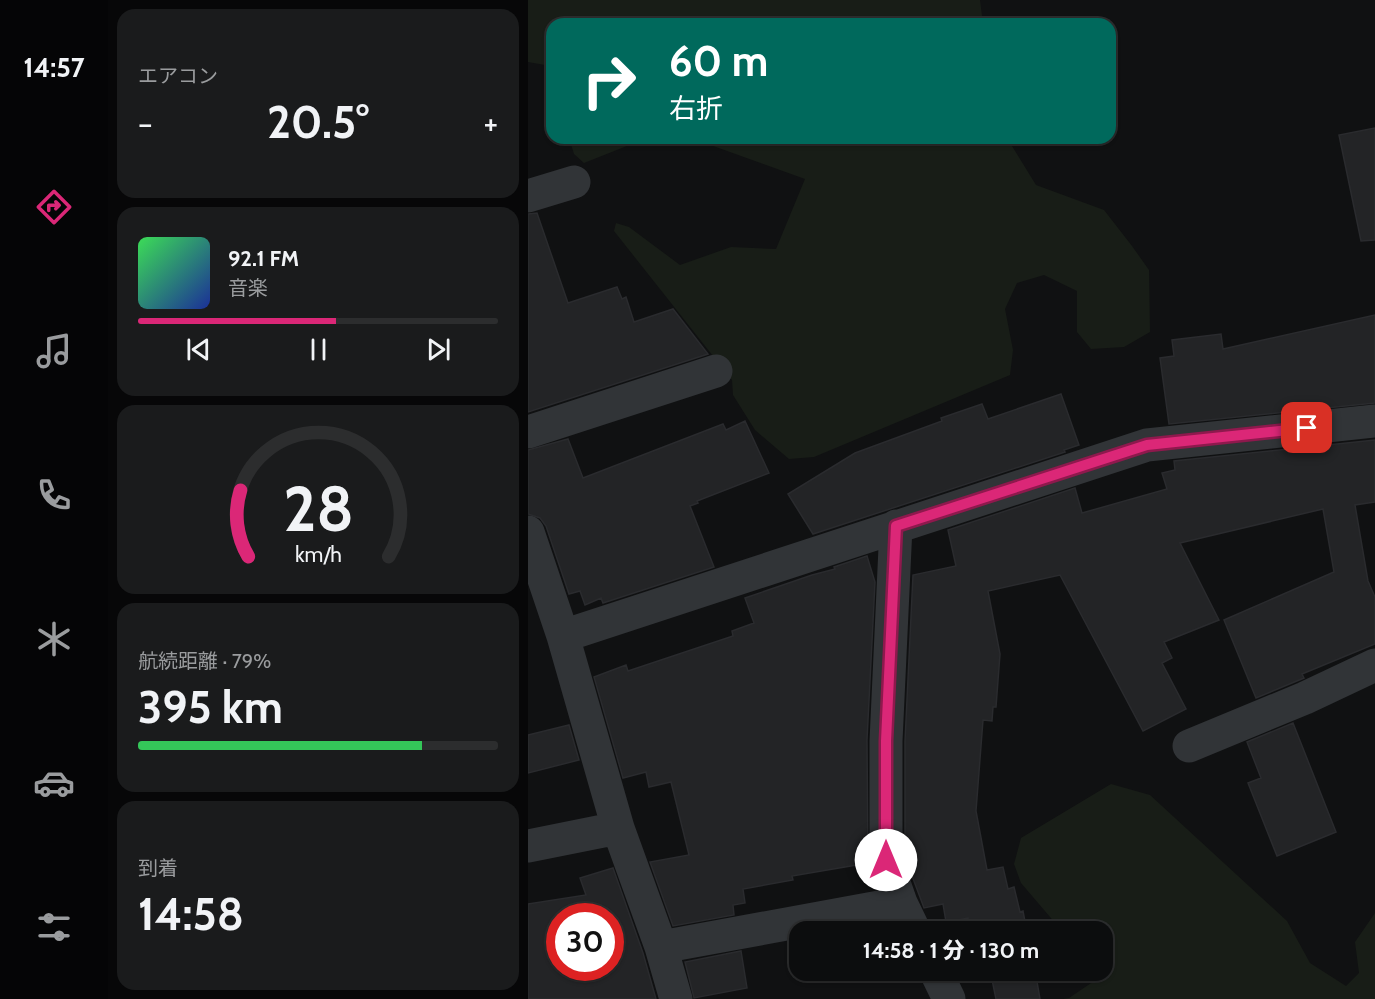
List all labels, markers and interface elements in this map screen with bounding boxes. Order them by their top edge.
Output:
text: 60 m [669,35,768,87]
icon: right [570,42,648,120]
text: 14:57 [24,51,85,84]
text: エアコン [138,64,218,88]
text: 右折 [669,92,723,125]
text: 20.5° [267,95,369,149]
text: − [138,103,153,143]
text: + [483,103,498,143]
icon: directions [33,186,75,228]
text: 92.1 FM [228,245,299,272]
text: 音楽 [228,276,268,300]
icon: music [33,330,75,372]
icon: previous [182,333,215,366]
icon: pause [302,333,335,366]
icon: next [422,333,455,366]
pin [1281,402,1332,453]
icon: arrive [1290,411,1323,444]
text: 28 [283,471,353,547]
icon: phone [33,474,75,516]
text: km/h [295,541,341,567]
icon: climate [33,618,75,660]
text: 航続距離 · 79% [138,649,271,673]
text: 395 km [138,680,283,734]
icon: car [33,762,75,804]
position arrow [854,828,918,892]
text: 到着 [138,856,178,880]
text: 14:58 [138,887,244,941]
speed limit sign: 30 [546,903,624,981]
icon: filters [33,906,75,948]
text: 14:58 · 1 分 · 130 m [863,937,1039,964]

